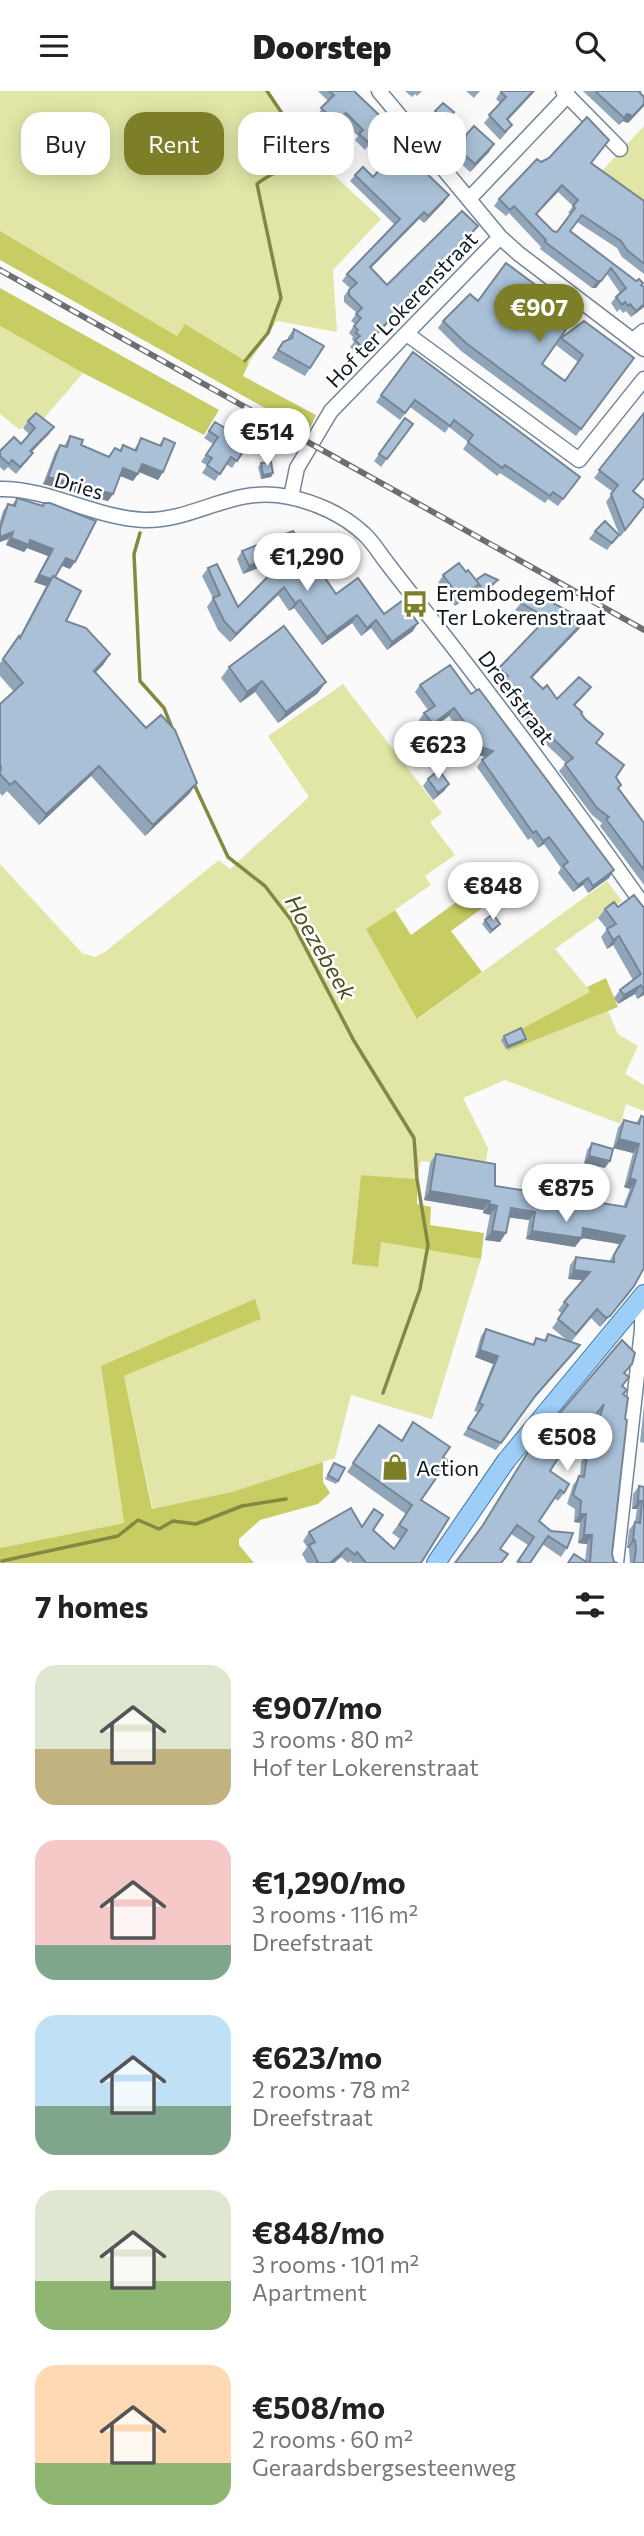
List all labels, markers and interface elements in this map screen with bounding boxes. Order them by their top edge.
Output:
text: Doorstep [252,26,392,66]
icon: menu [35,27,73,65]
icon: search [571,27,609,65]
chip: Buy [21,112,110,175]
chip: Rent [124,112,224,175]
chip: Filters [238,112,354,175]
chip: New [368,112,466,175]
street label: Hof ter Lokerenstraat [320,226,482,392]
pin: €907 [498,285,580,344]
text: €907 [510,293,568,321]
pin: €514 [226,409,308,468]
text: €514 [240,417,294,445]
street label: Dries [52,466,106,504]
pin: €1,290 [250,533,364,593]
text: €1,290 [270,542,344,570]
place label: Erembodegem Hof Ter Lokerenstraat [436,580,616,629]
bus stop icon: Erembodegem Hof Ter Lokerenstraat [400,589,430,619]
street label: Dreefstraat [474,645,560,749]
pin: €623 [397,721,479,781]
text: €623 [410,730,466,758]
pin: €848 [452,863,534,922]
text: €848 [464,871,522,899]
water label: Hoezebeek [280,889,363,1005]
pin: €875 [525,1165,607,1224]
text: €875 [538,1173,594,1201]
pin: €508 [526,1413,608,1473]
text: €508 [537,1422,597,1450]
shop icon: Action [380,1452,410,1482]
place label: Action [416,1455,479,1480]
icon: filters [571,1586,609,1624]
text: 7 homes [35,1587,148,1624]
text: €907/mo [252,1688,382,1725]
icon: home [91,1693,175,1777]
text: 3 rooms · 80 m² [252,1725,413,1753]
text: Hof ter Lokerenstraat [252,1753,479,1781]
text: €1,290/mo [252,1863,406,1900]
icon: home [91,1868,175,1952]
text: 3 rooms · 116 m² [252,1900,418,1928]
text: Dreefstraat [252,1928,373,1956]
text: €623/mo [252,2038,382,2075]
icon: home [91,2043,175,2127]
text: 2 rooms · 78 m² [252,2075,410,2103]
text: Dreefstraat [252,2103,373,2131]
text: €848/mo [252,2213,385,2250]
icon: home [91,2218,175,2302]
text: 3 rooms · 101 m² [252,2250,419,2278]
text: Apartment [252,2278,367,2306]
text: €508/mo [252,2388,385,2425]
icon: home [91,2393,175,2477]
text: 2 rooms · 60 m² [252,2425,413,2453]
text: Geraardsbergsesteenweg [252,2453,516,2481]

